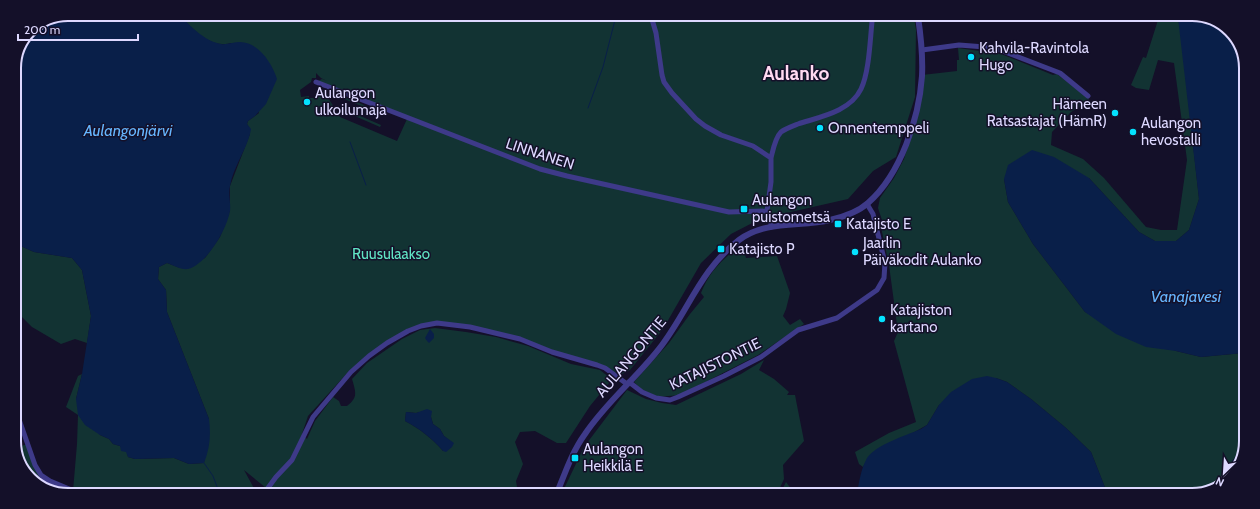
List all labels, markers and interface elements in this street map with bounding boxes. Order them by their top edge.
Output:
scale bar [18,16,138,42]
text: 200 m [24,22,60,37]
place label: Kahvila-Ravintola Hugo [979,39,1090,74]
marker: Kahvila-Ravintola Hugo [966,52,976,62]
district label: Aulanko [763,62,829,85]
place label: Aulangon ulkoilumaja [315,84,387,119]
place label: Hämeen Ratsastajat (HämR) [987,95,1107,130]
marker: Aulangon ulkoilumaja [302,97,312,107]
marker: Hämeen Ratsastajat (HämR) [1110,108,1120,118]
place label: Aulangon hevostalli [1141,114,1201,149]
place label: Onnentemppeli [828,119,929,137]
water label: Aulangonjärvi [83,121,173,140]
marker: Onnentemppeli [815,123,825,133]
marker: Aulangon hevostalli [1128,127,1138,137]
street label: LINNANEN [503,134,577,174]
place label: Aulangon puistometsä [752,191,831,226]
marker: Aulangon puistometsä [739,204,749,214]
place label: Katajisto E [846,215,911,233]
marker: Katajisto E [833,219,843,229]
place label: Jaarlin Päiväkodit Aulanko [862,234,982,269]
place label: Katajisto P [729,240,795,258]
marker: Katajisto P [716,244,726,254]
park label: Ruusulaakso [352,245,430,263]
marker: Jaarlin Päiväkodit Aulanko [850,247,860,257]
water label: Vanajavesi [1151,287,1222,306]
place label: Katajiston kartano [890,301,952,336]
street label: AULANGONTIE [592,313,670,401]
marker: Katajiston kartano [877,314,887,324]
street label: KATAJISTONTIE [666,334,764,394]
place label: Aulangon Heikkilä E [583,440,643,475]
marker: Aulangon Heikkilä E [570,453,580,463]
north arrow [1204,453,1244,493]
text: N [1213,474,1226,490]

